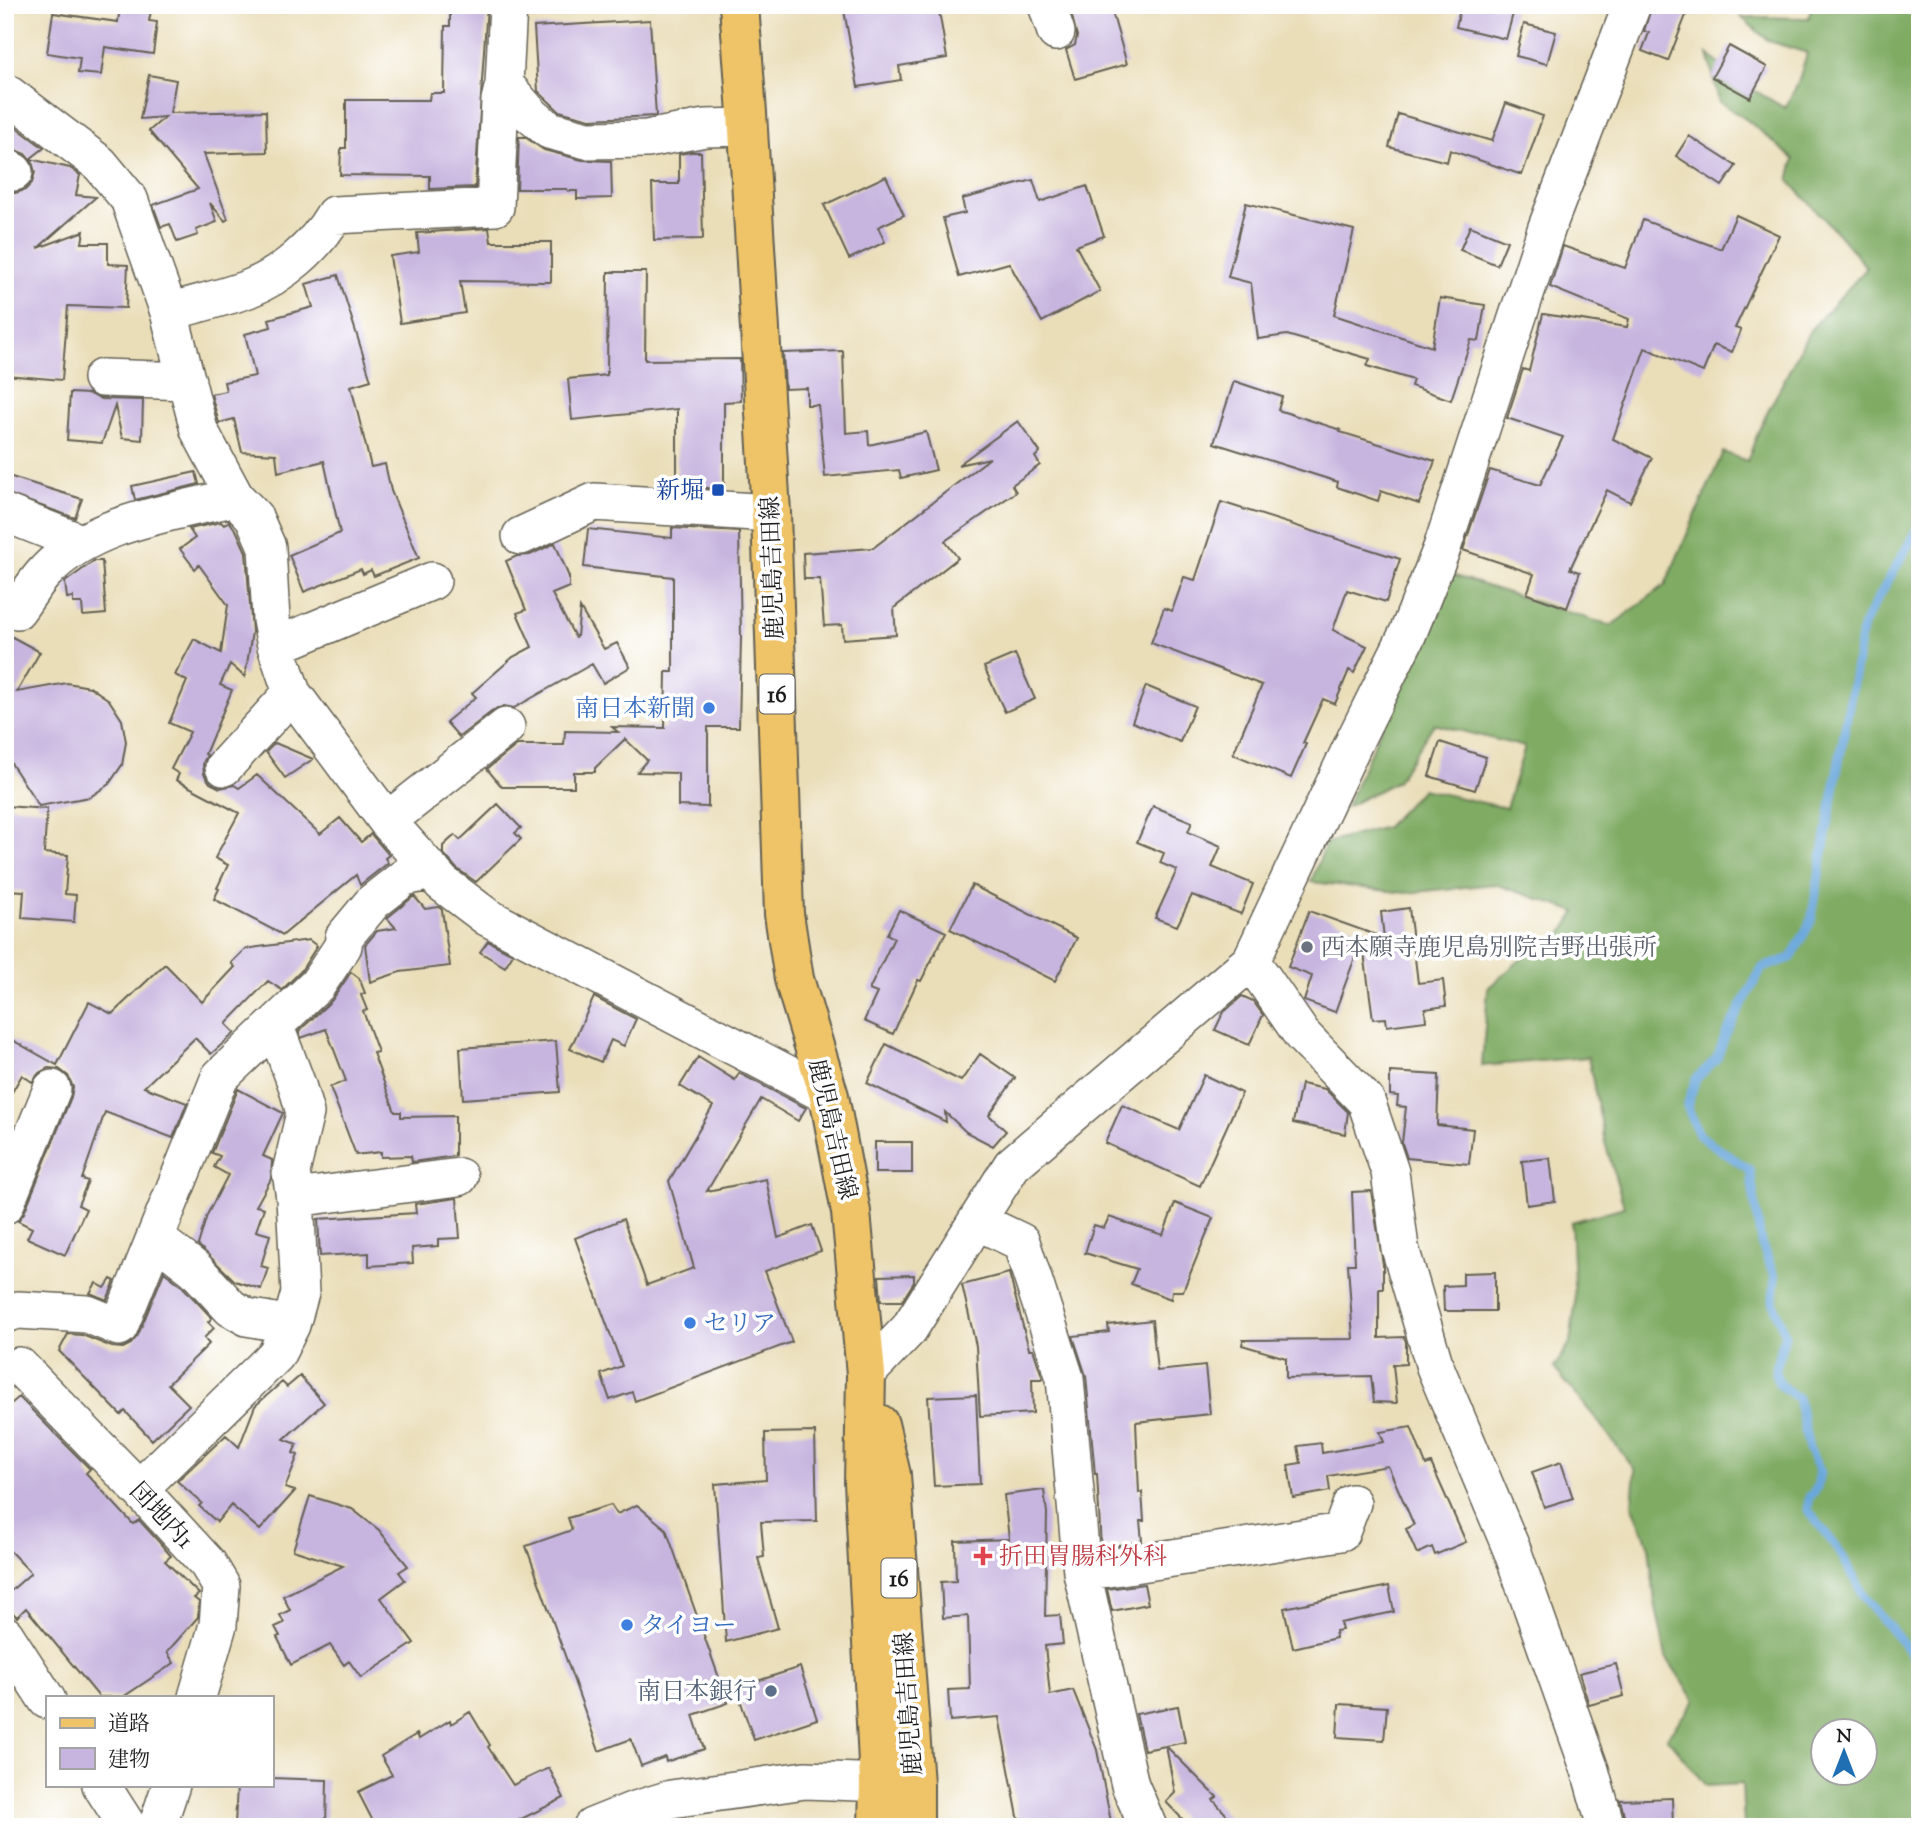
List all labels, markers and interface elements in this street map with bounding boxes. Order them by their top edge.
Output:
place label: 新堀 [656,475,704,509]
marker: 新堀 [710,482,726,498]
street label: 鹿児島吉田線 [754,495,794,640]
road number: 16 [760,674,794,714]
place label: 南日本新聞 [575,693,695,727]
marker: 南日本新聞 [701,700,717,716]
place label: 西本願寺鹿児島別院吉野出張所 [1321,932,1657,966]
marker: 西本願寺鹿児島別院吉野出張所 [1299,939,1315,955]
street label: 鹿児島吉田線 [798,1055,864,1203]
place label: セリア [704,1308,776,1342]
marker: セリア [682,1315,698,1331]
street label: 団地内1 [121,1475,200,1557]
place label: 折田胃腸科外科 [999,1541,1167,1575]
marker: 折田胃腸科外科 [973,1546,993,1566]
road number: 16 [881,1558,916,1597]
place label: タイヨー [641,1610,737,1644]
marker: タイヨー [619,1617,635,1633]
street label: 鹿児島吉田線 [888,1631,932,1777]
place label: 南日本銀行 [637,1676,757,1710]
marker: 南日本銀行 [763,1683,779,1699]
legend [46,1696,273,1786]
text: 道路 [108,1710,150,1740]
north arrow [1810,1716,1880,1786]
text: N [1836,1724,1852,1751]
text: 建物 [108,1746,150,1776]

